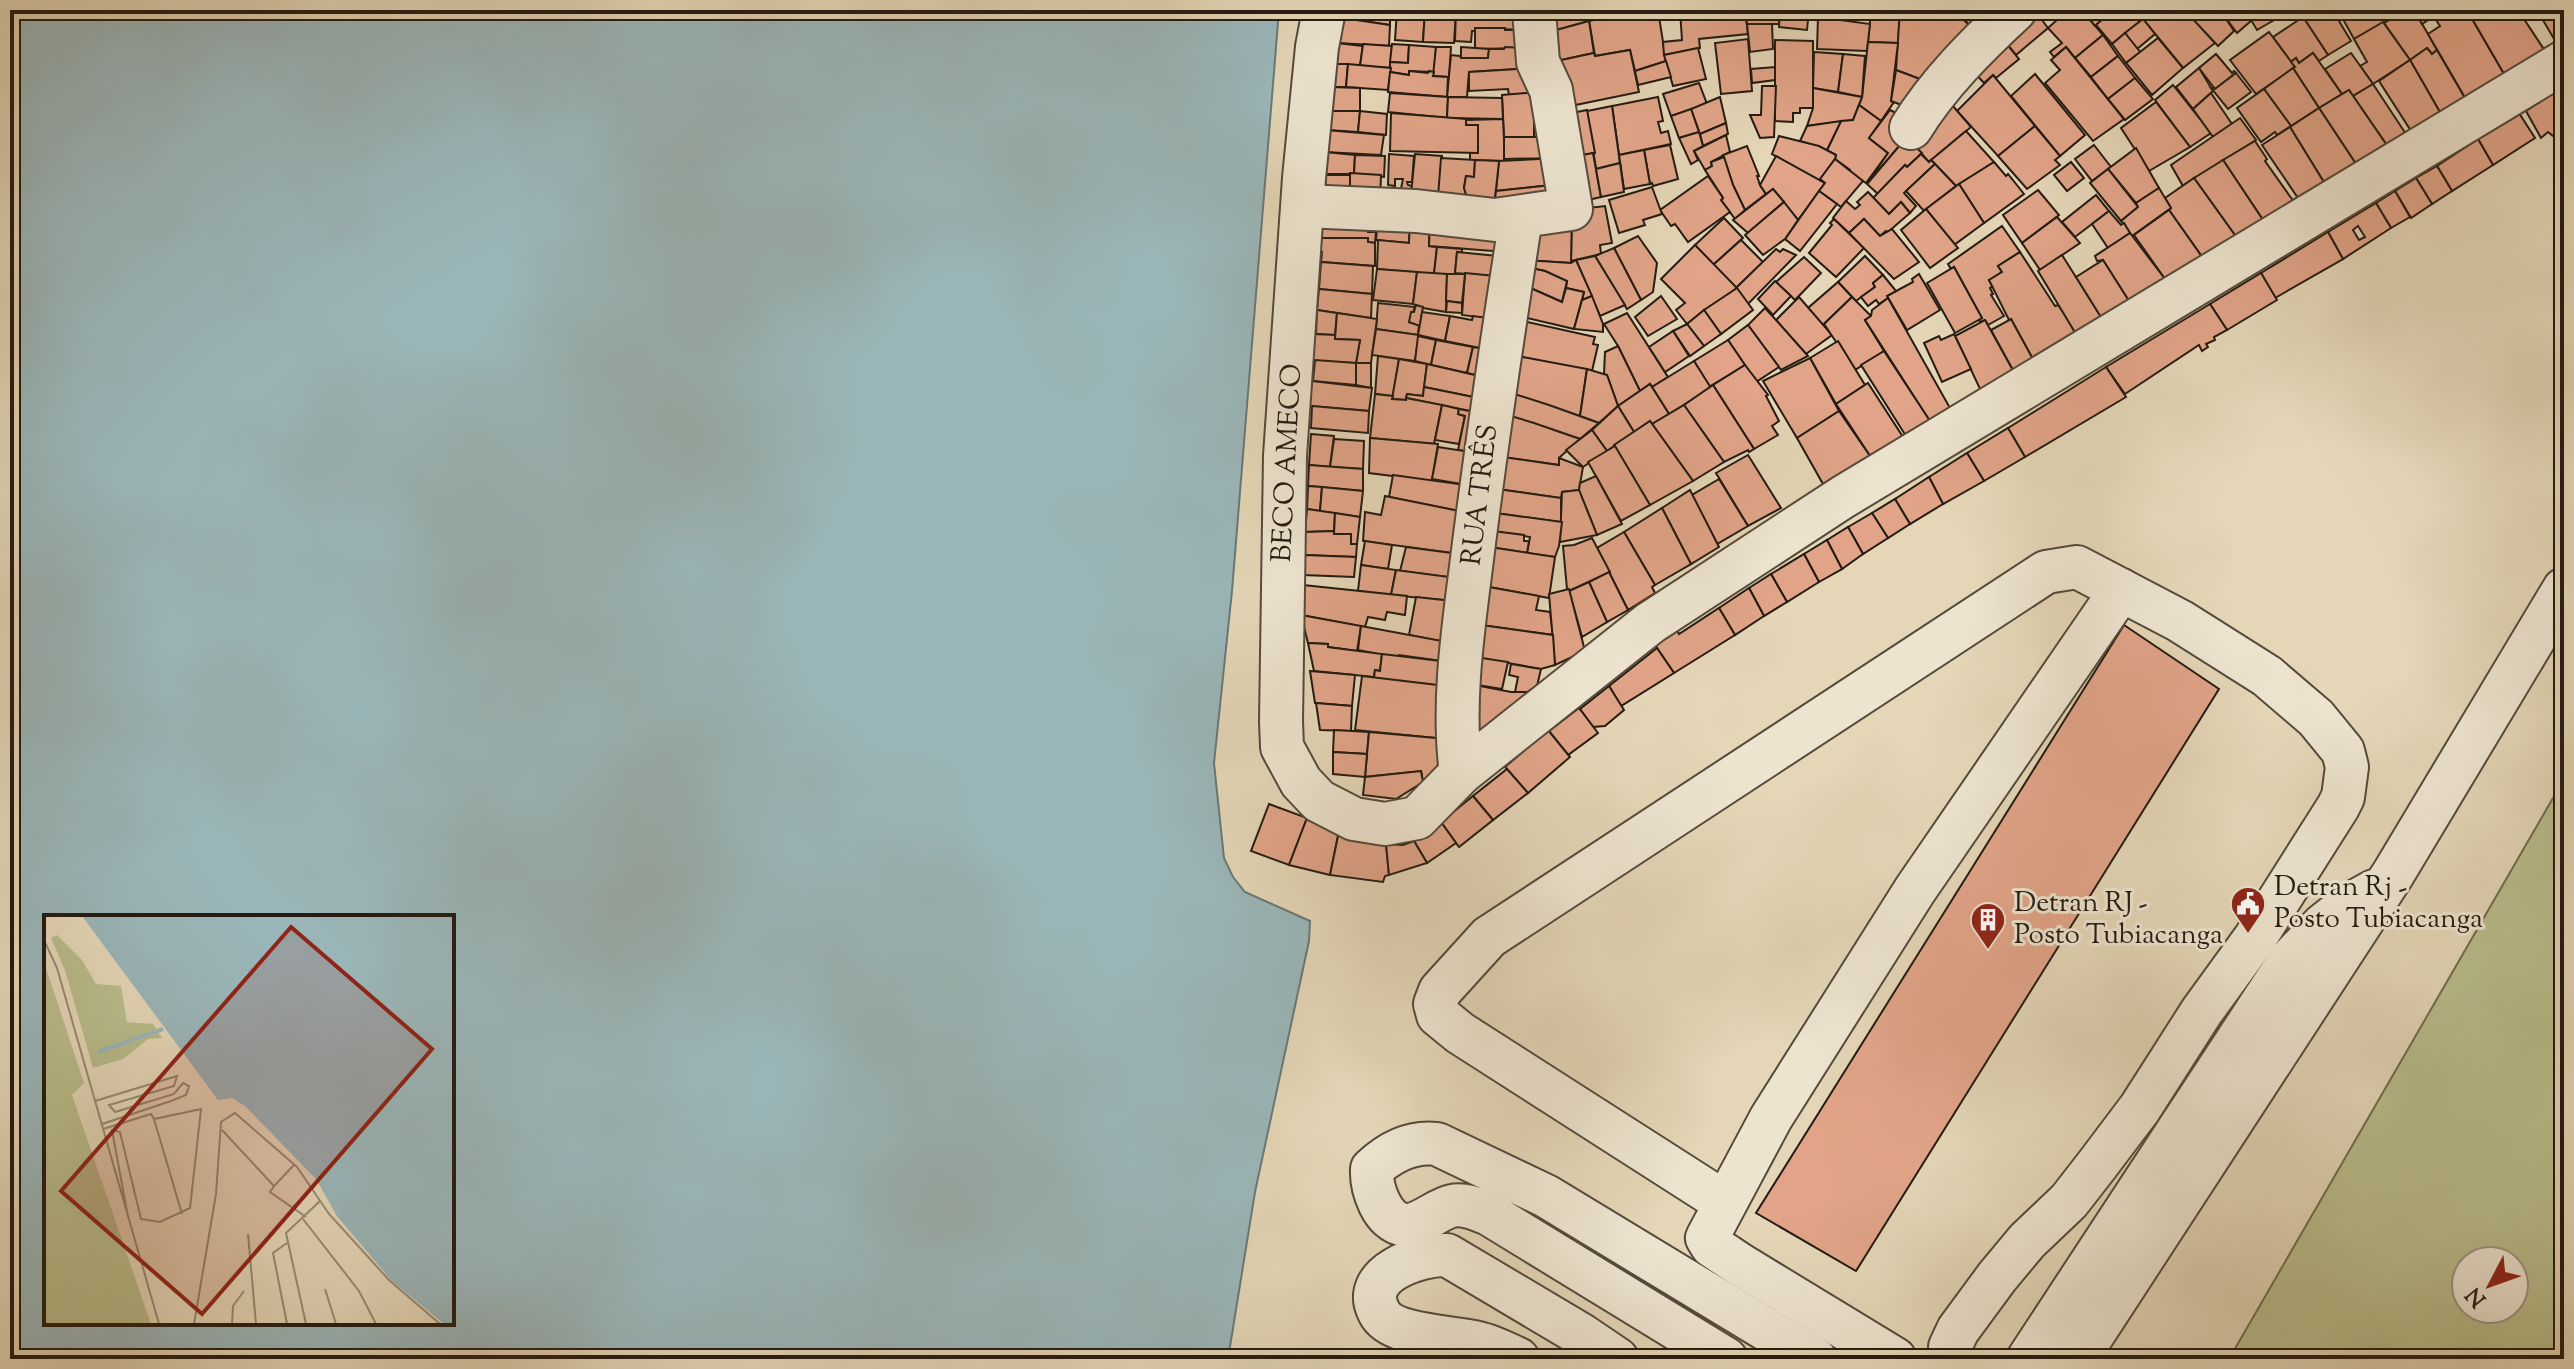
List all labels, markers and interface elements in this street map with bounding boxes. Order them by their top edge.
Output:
street label: BECO AMECO [1263,363,1313,563]
street label: RUA TRÊS [1453,422,1509,568]
place label: Detran Rj - Posto Tubiacanga [2274,868,2483,940]
place label: Detran RJ - Posto Tubiacanga [2014,884,2223,956]
public building icon: Detran Rj - Posto Tubiacanga [2229,885,2267,935]
building icon: Detran RJ - Posto Tubiacanga [1969,901,2007,951]
inset map [44,915,454,1325]
north arrow [2450,1245,2530,1325]
text: N [2459,1279,2495,1313]

